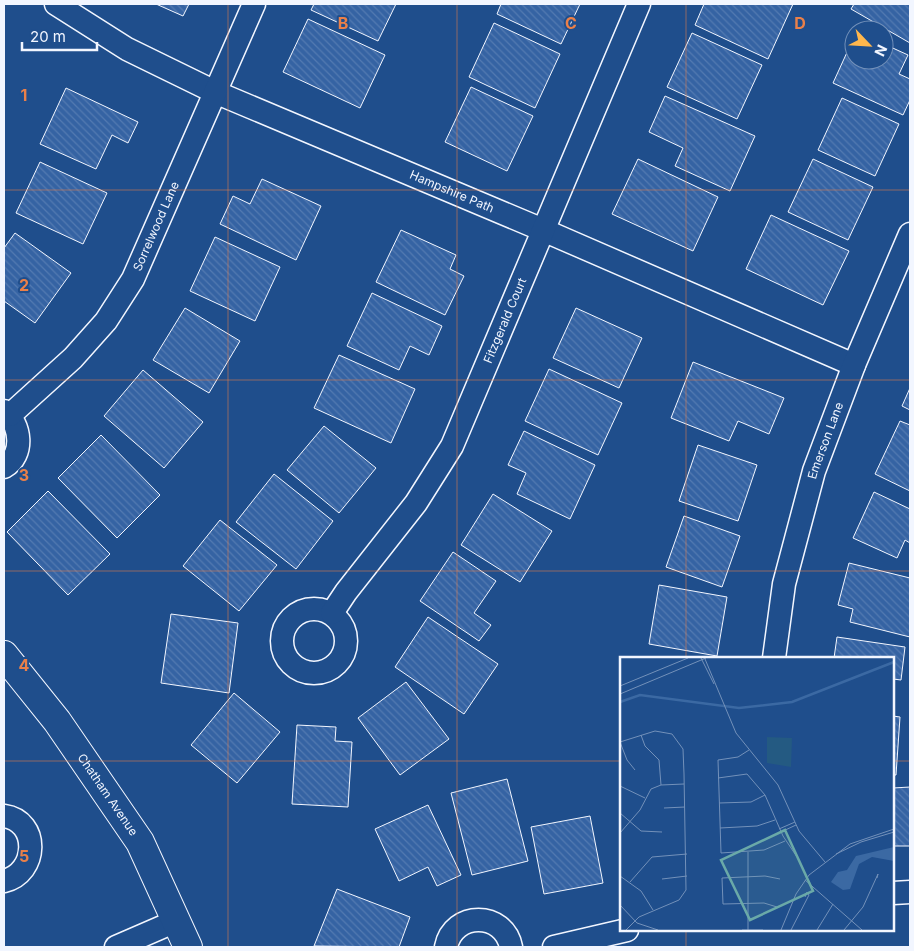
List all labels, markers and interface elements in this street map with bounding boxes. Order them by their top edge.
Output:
text: B [338,13,348,33]
text: C [565,13,577,33]
text: D [794,13,806,33]
scale bar [22,20,98,52]
north arrow [844,20,894,70]
text: 20 m [30,27,66,46]
text: N [871,42,891,59]
text: 1 [21,85,27,105]
street label: Hampshire Path [408,167,497,216]
street label: Sorrelwood Lane [129,179,182,273]
text: 2 [19,275,29,295]
street label: Fitzgerald Court [480,275,529,365]
street label: Emerson Lane [804,400,846,481]
text: 3 [19,465,29,485]
text: 4 [19,655,30,675]
inset map [620,657,894,931]
street label: Chatham Avenue [74,750,141,838]
text: 5 [19,846,29,866]

